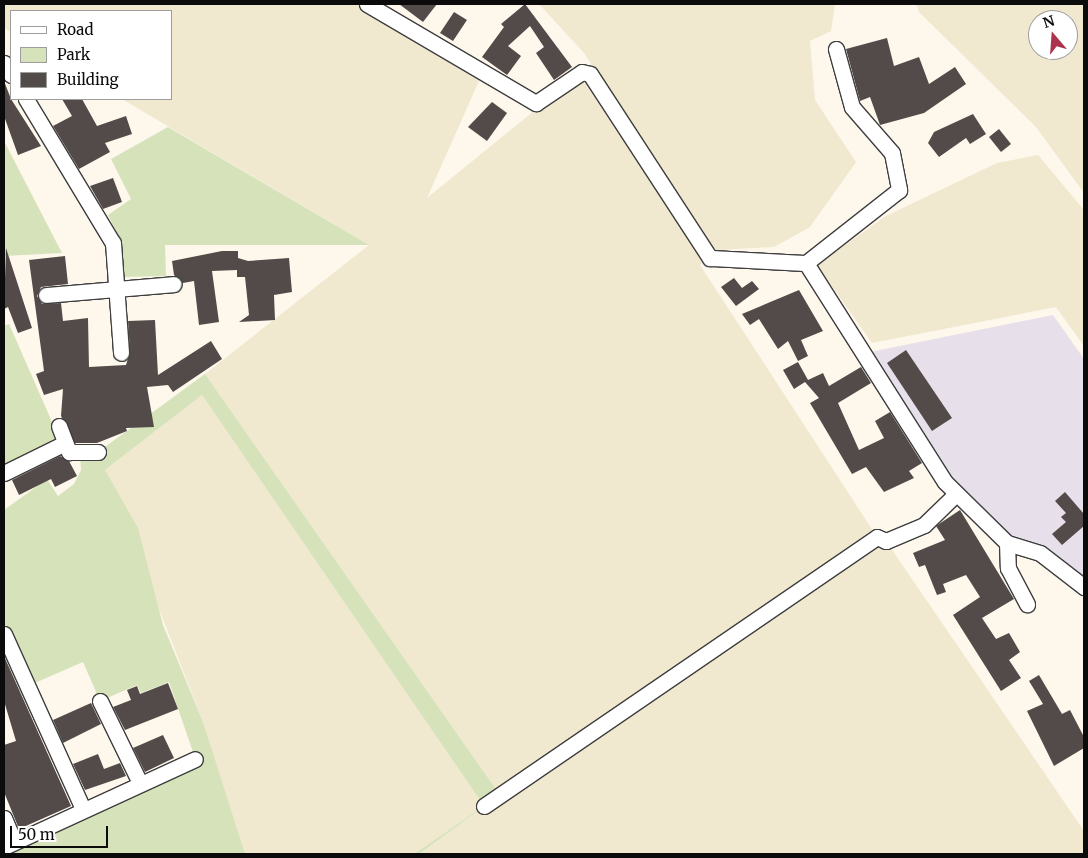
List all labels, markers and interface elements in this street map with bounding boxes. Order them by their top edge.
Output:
legend [10,10,172,100]
north arrow [1028,10,1078,60]
text: N [1041,11,1057,32]
text: Road [57,20,93,39]
text: Park [57,45,90,64]
text: Building [57,70,119,89]
scale bar [12,816,110,848]
text: 50 m [18,825,55,844]

